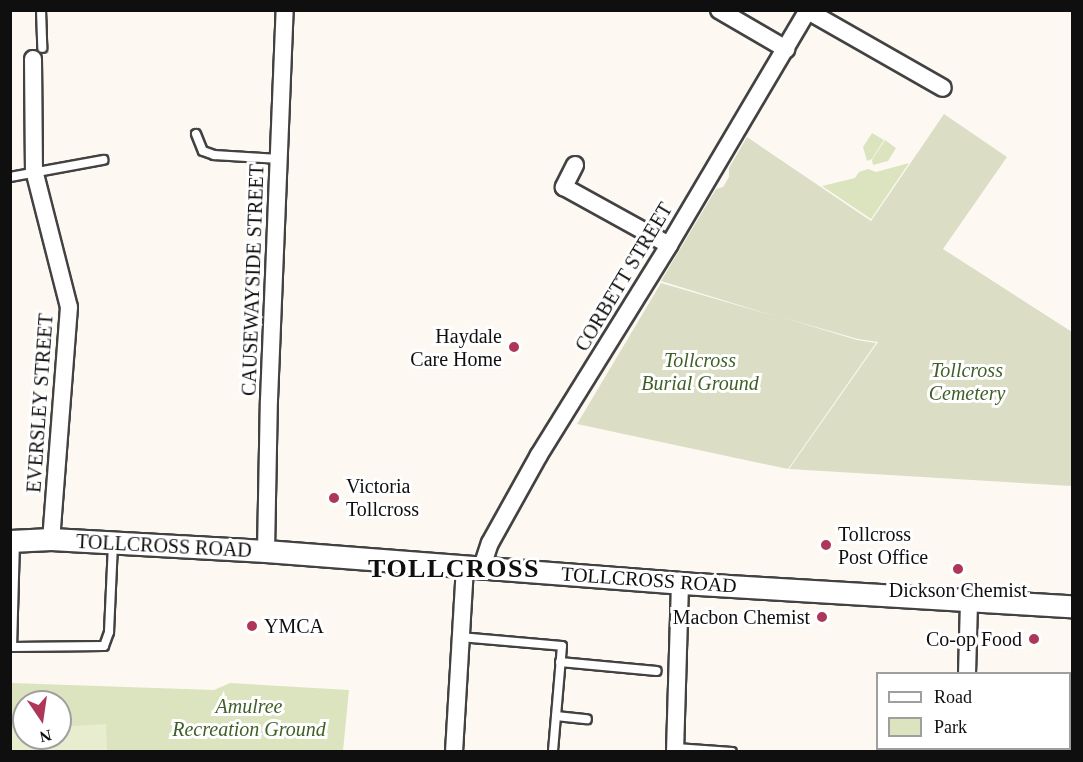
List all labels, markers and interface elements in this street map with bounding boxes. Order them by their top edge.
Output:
street label: CAUSEWAYSIDE STREET [237,164,269,396]
street label: CORBETT STREET [570,198,678,356]
street label: EVERSLEY STREET [22,312,58,494]
place label: Haydale Care Home [410,324,502,371]
marker: Haydale Care Home [507,340,521,354]
park label: Tollcross Burial Ground [641,349,759,396]
park label: Tollcross Cemetery [929,358,1005,405]
place label: Victoria Tollcross [346,474,419,521]
marker: Victoria Tollcross [327,491,341,505]
place label: Tollcross Post Office [838,522,928,569]
street label: TOLLCROSS ROAD [76,529,252,563]
marker: Tollcross Post Office [819,538,833,552]
district label: TOLLCROSS [368,553,540,585]
street label: TOLLCROSS ROAD [560,562,738,598]
marker: Dickson Chemist [951,562,965,576]
place label: Dickson Chemist [889,578,1027,602]
place label: Macbon Chemist [673,605,810,629]
marker: Macbon Chemist [815,610,829,624]
place label: YMCA [264,614,324,638]
marker: YMCA [245,619,259,633]
place label: Co-op Food [926,627,1022,651]
marker: Co-op Food [1027,632,1041,646]
legend [876,672,1071,750]
text: Road [934,687,972,707]
north arrow [12,690,72,750]
park label: Amulree Recreation Ground [172,694,326,741]
text: Park [934,717,967,737]
text: N [38,726,53,746]

